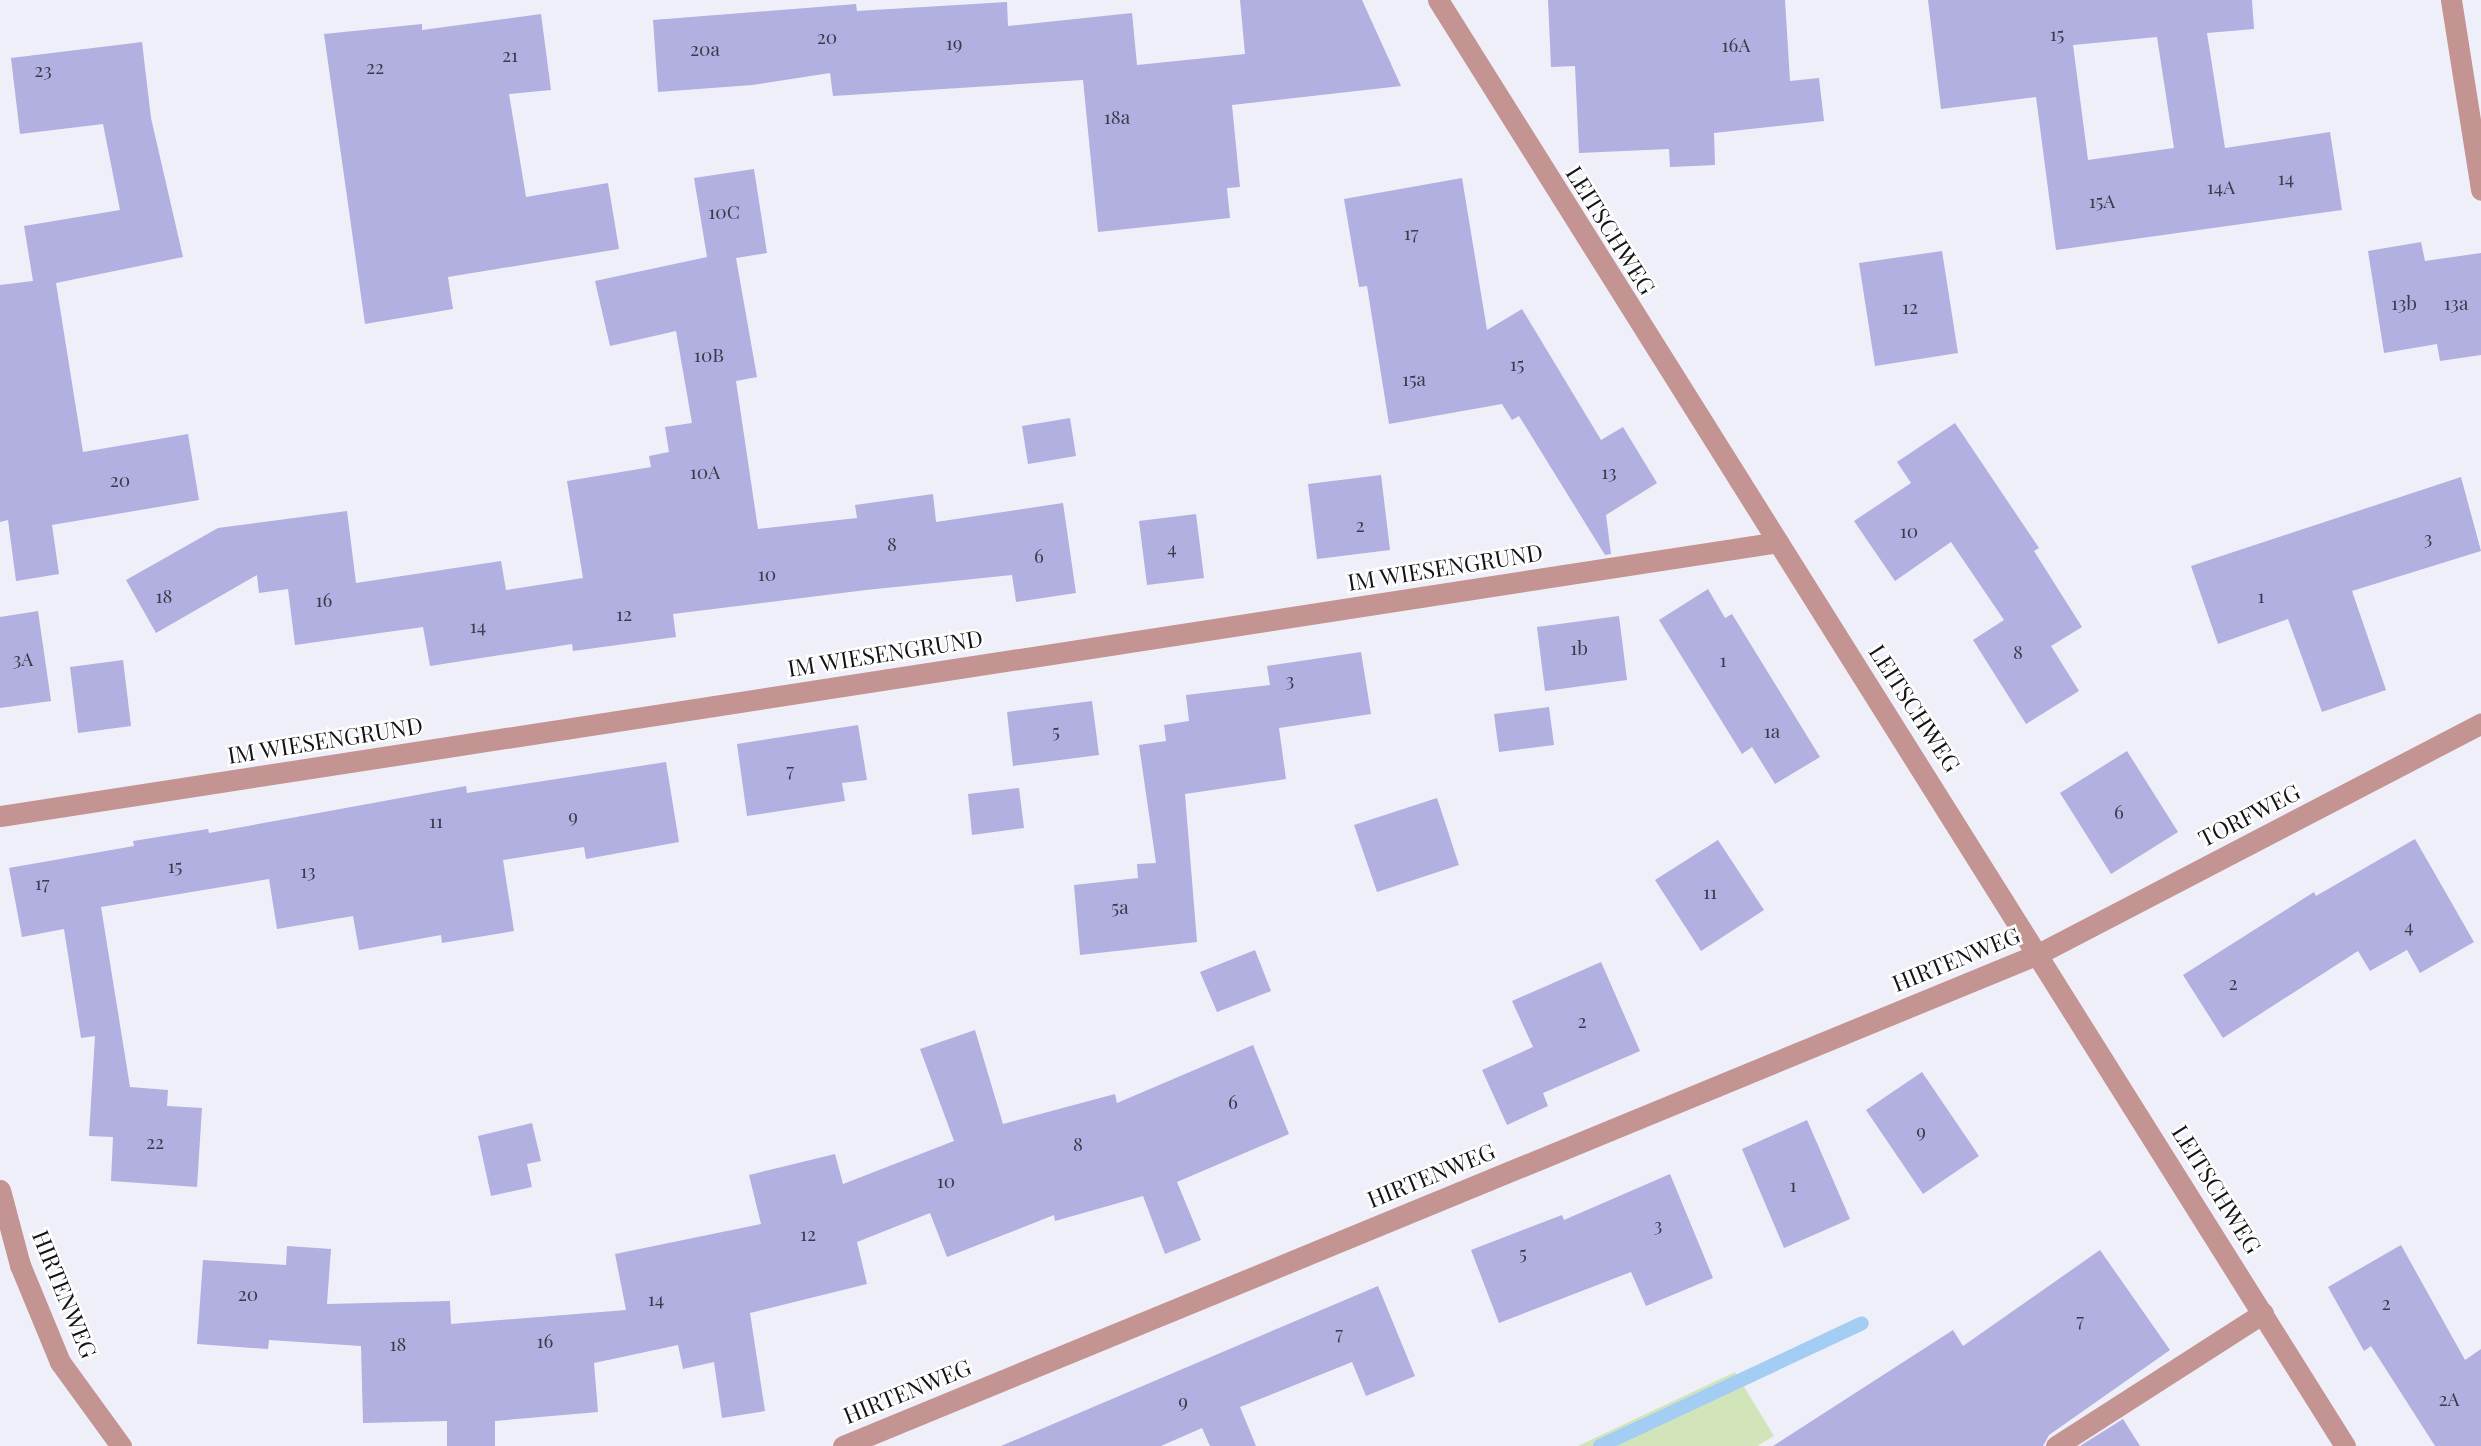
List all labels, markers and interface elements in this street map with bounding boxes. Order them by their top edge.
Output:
house number: 15 [2050,23,2064,45]
house number: 20 [817,26,837,48]
house number: 19 [946,32,962,54]
house number: 16A [1722,34,1750,56]
house number: 20a [690,38,720,60]
house number: 21 [502,44,518,66]
house number: 22 [366,56,384,78]
house number: 23 [34,59,52,81]
house number: 18a [1104,106,1130,128]
street label: LEITSCHWEG [1561,161,1661,299]
house number: 14 [2278,167,2294,189]
house number: 14A [2207,176,2235,198]
house number: 15A [2089,190,2115,212]
house number: 10C [708,201,740,223]
house number: 17 [1404,222,1418,244]
house number: 13b [2391,292,2417,314]
house number: 13a [2444,292,2468,314]
house number: 12 [1902,296,1918,318]
house number: 10B [694,344,724,366]
house number: 15 [1510,353,1524,375]
house number: 15a [1402,368,1426,390]
house number: 10A [690,461,720,483]
house number: 13 [1601,461,1617,483]
house number: 20 [110,469,130,491]
house number: 2 [1355,514,1365,536]
house number: 10 [1900,520,1918,542]
house number: 3 [2424,527,2432,549]
house number: 8 [887,533,897,555]
house number: 4 [1167,537,1177,559]
street label: IM WIESENGRUND [1345,538,1545,596]
house number: 6 [1034,545,1044,567]
house number: 10 [758,563,776,585]
house number: 18 [156,585,172,607]
house number: 1 [2257,585,2265,607]
house number: 16 [316,589,332,611]
house number: 12 [616,603,632,625]
house number: 14 [470,615,486,637]
street label: IM WIESENGRUND [785,624,985,682]
house number: 1b [1570,637,1588,659]
street label: LEITSCHWEG [1864,639,1966,777]
house number: 8 [2013,641,2023,663]
house number: 3A [13,648,33,670]
house number: 1 [1719,649,1727,671]
house number: 3 [1286,669,1294,691]
street label: IM WIESENGRUND [225,711,425,769]
house number: 5 [1052,720,1060,742]
house number: 1a [1764,720,1780,742]
house number: 7 [786,759,794,781]
street label: TORFWEG [2194,778,2304,852]
house number: 6 [2114,801,2124,823]
house number: 9 [568,805,578,827]
house number: 11 [429,810,443,832]
house number: 15 [168,855,182,877]
house number: 13 [300,860,316,882]
house number: 17 [35,872,49,894]
house number: 11 [1703,881,1717,903]
house number: 5a [1111,896,1129,918]
house number: 4 [2404,915,2414,937]
street label: HIRTENWEG [1888,921,2024,997]
house number: 2 [2228,972,2238,994]
house number: 2 [1577,1010,1587,1032]
house number: 6 [1228,1091,1238,1113]
house number: 9 [1916,1120,1926,1142]
street label: LEITSCHWEG [2167,1120,2267,1258]
house number: 22 [146,1131,164,1153]
house number: 8 [1073,1133,1083,1155]
street label: HIRTENWEG [1363,1137,1499,1213]
house number: 10 [937,1170,955,1192]
house number: 1 [1789,1174,1797,1196]
house number: 3 [1654,1214,1662,1236]
house number: 12 [800,1223,816,1245]
street label: HIRTENWEG [27,1226,103,1362]
house number: 5 [1519,1242,1527,1264]
house number: 20 [238,1283,258,1305]
house number: 14 [648,1288,664,1310]
house number: 2 [2381,1292,2391,1314]
house number: 7 [2076,1309,2084,1331]
house number: 7 [1335,1322,1343,1344]
house number: 16 [537,1330,553,1352]
house number: 18 [390,1333,406,1355]
street label: HIRTENWEG [839,1353,975,1429]
house number: 2A [2438,1388,2460,1410]
house number: 9 [1178,1390,1188,1412]

